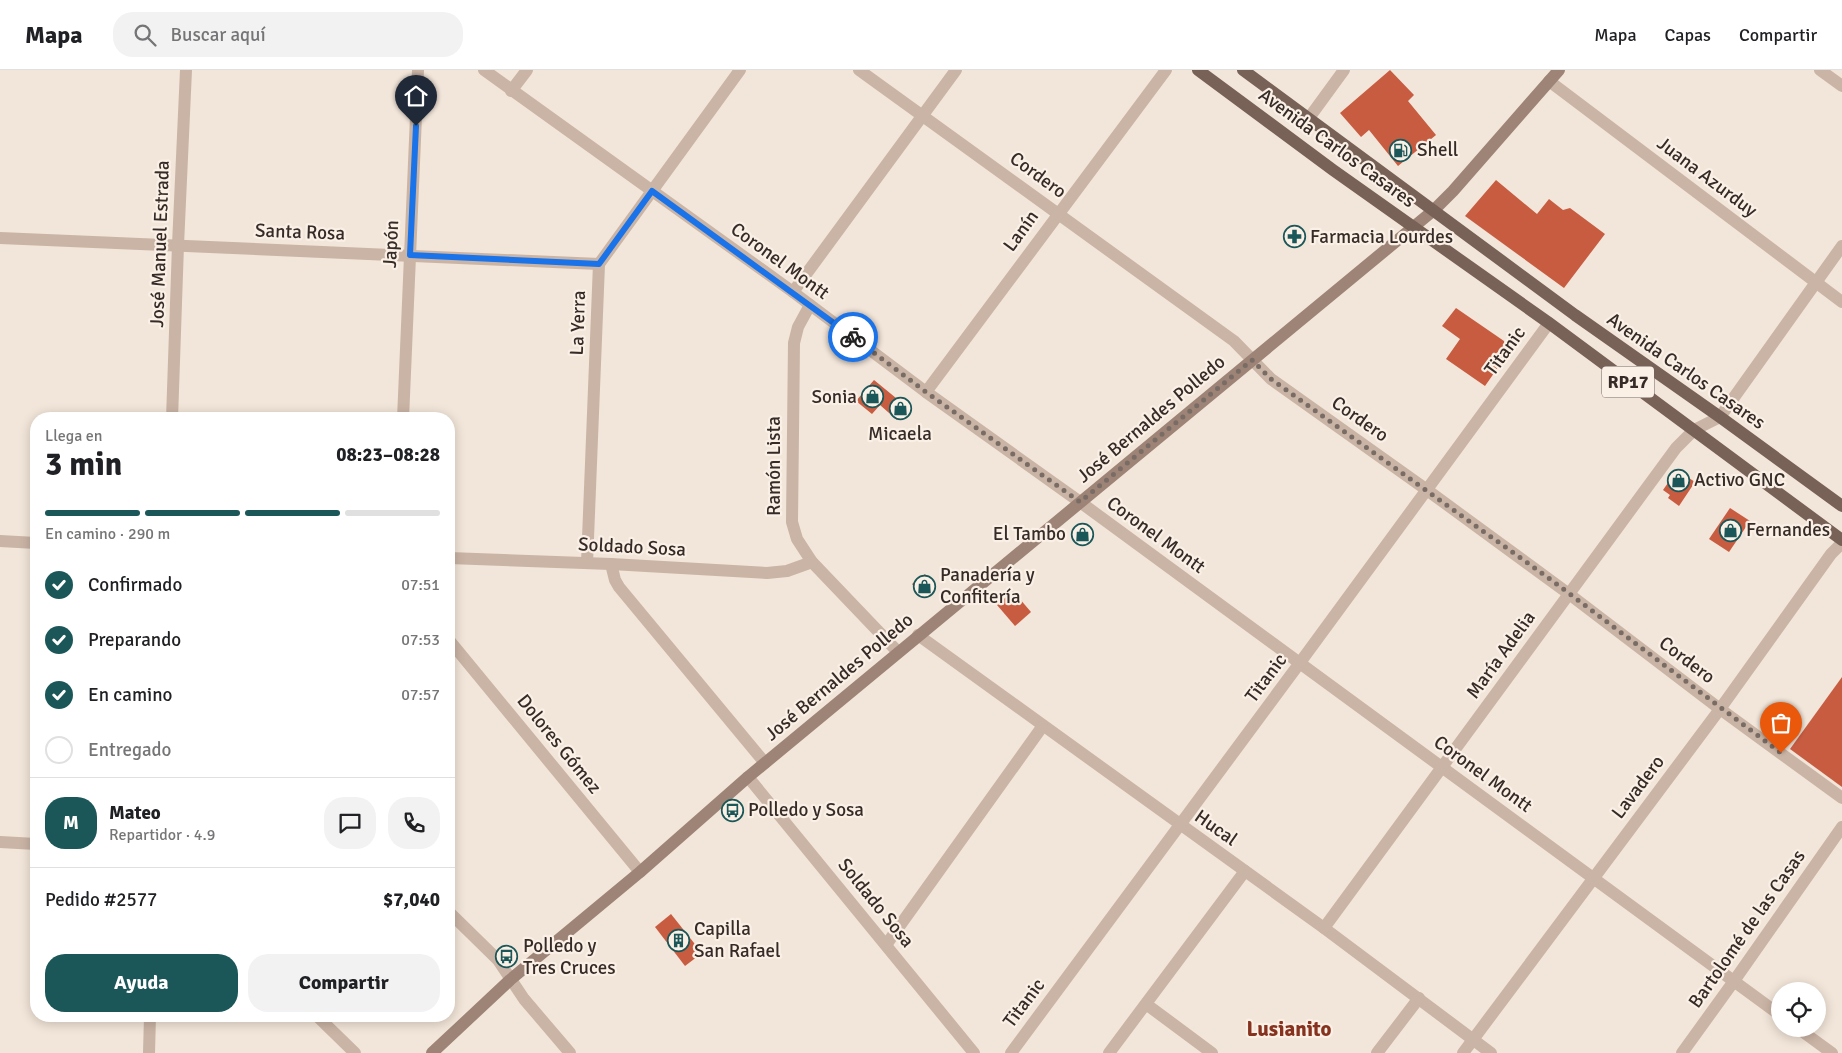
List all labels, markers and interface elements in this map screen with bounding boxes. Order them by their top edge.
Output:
search box [113,12,463,57]
text: Mapa [25,20,83,50]
icon: search [131,21,159,49]
text: Buscar aquí [171,23,266,47]
text: Mapa [1594,24,1637,46]
text: Capas [1665,24,1711,46]
text: Compartir [1739,24,1817,46]
pin [395,75,437,126]
icon: home [402,82,430,110]
street label: Avenida Carlos Casares [1254,83,1420,213]
street label: Juana Azurduy [1652,131,1762,223]
fuel station icon: Shell [1389,138,1413,162]
place label: Shell [1417,138,1458,162]
street label: Cordero [1005,146,1071,204]
street label: José Manuel Estrada [145,160,175,328]
street label: Lanín [998,206,1044,256]
street label: Coronel Montt [726,217,834,305]
street label: Santa Rosa [255,218,345,246]
street label: Japón [378,219,404,269]
pharmacy icon: Farmacia Lourdes [1282,225,1306,249]
place label: Farmacia Lourdes [1310,225,1453,249]
street label: La Yerra [565,290,591,356]
street label: Avenida Carlos Casares [1602,307,1770,435]
courier [828,312,878,362]
street label: Titanic [1479,322,1531,380]
icon: bike [839,323,867,351]
street label: José Bernaldes Polledo [1072,350,1230,488]
road number: RP17 [1602,366,1654,398]
place label: Sonia [811,385,857,409]
shop icon: Sonia [861,385,885,409]
street label: Cordero [1327,391,1393,447]
shop icon: Micaela [888,396,912,420]
street label: Ramón Lista [762,416,786,516]
place label: Micaela [868,422,932,446]
text: Llega en [45,426,103,446]
text: 08:23–08:28 [336,443,440,467]
text: 3 min [45,445,122,484]
shop icon: Activo GNC [1666,468,1690,492]
place label: Activo GNC [1694,468,1785,492]
street label: Coronel Montt [1102,491,1210,579]
shop icon: Fernandes [1718,518,1742,542]
place label: Fernandes [1746,518,1830,542]
place label: El Tambo [993,522,1066,546]
shop icon: El Tambo [1070,522,1094,546]
text: En camino · 290 m [45,524,170,544]
street label: Soldado Sosa [577,532,687,562]
place label: Panadería y Confitería [940,563,1035,609]
icon: check [45,571,73,599]
text: Confirmado [88,573,182,597]
shop icon: Panadería y Confitería [912,574,936,598]
text: 07:51 [401,575,440,595]
street label: María Adelia [1461,606,1541,704]
street label: José Bernaldes Polledo [760,608,918,746]
icon: check [45,626,73,654]
text: Preparando [88,628,181,652]
text: 07:53 [401,630,440,650]
street label: Cordero [1654,631,1720,689]
street label: Titanic [1240,649,1292,707]
icon: check [45,681,73,709]
text: En camino [88,683,172,707]
text: 07:57 [401,685,440,705]
street label: Dolores Gómez [511,689,607,799]
pin [1760,702,1802,753]
icon: bag [1767,709,1795,737]
street label: Coronel Montt [1429,730,1537,818]
text: Entregado [88,738,171,762]
street label: Lavadero [1606,750,1670,824]
button: chat [324,797,376,849]
button: phone [388,797,440,849]
bus stop icon: Polledo y Sosa [720,798,744,822]
place label: Polledo y Sosa [748,798,864,822]
text: Mateo [109,801,161,825]
street label: Hucal [1190,805,1242,851]
text: M [63,811,79,835]
text: Repartidor · 4.9 [109,825,215,845]
street label: Bartolomé de las Casas [1683,845,1811,1013]
street label: Soldado Sosa [833,853,919,953]
text: Pedido #2577 [45,888,157,912]
text: $7,040 [383,888,440,912]
place label: Capilla San Rafael [694,917,781,963]
building icon: Capilla San Rafael [666,928,690,952]
place label: Polledo y Tres Cruces [523,934,616,980]
bus stop icon: Polledo y Tres Cruces [495,945,519,969]
button: Ayuda [45,954,238,1012]
button: Compartir [248,954,440,1012]
street label: Titanic [998,974,1050,1032]
map controls [1771,982,1826,1037]
button: locate [1771,982,1826,1037]
district label: Lusianito [1246,1016,1332,1042]

